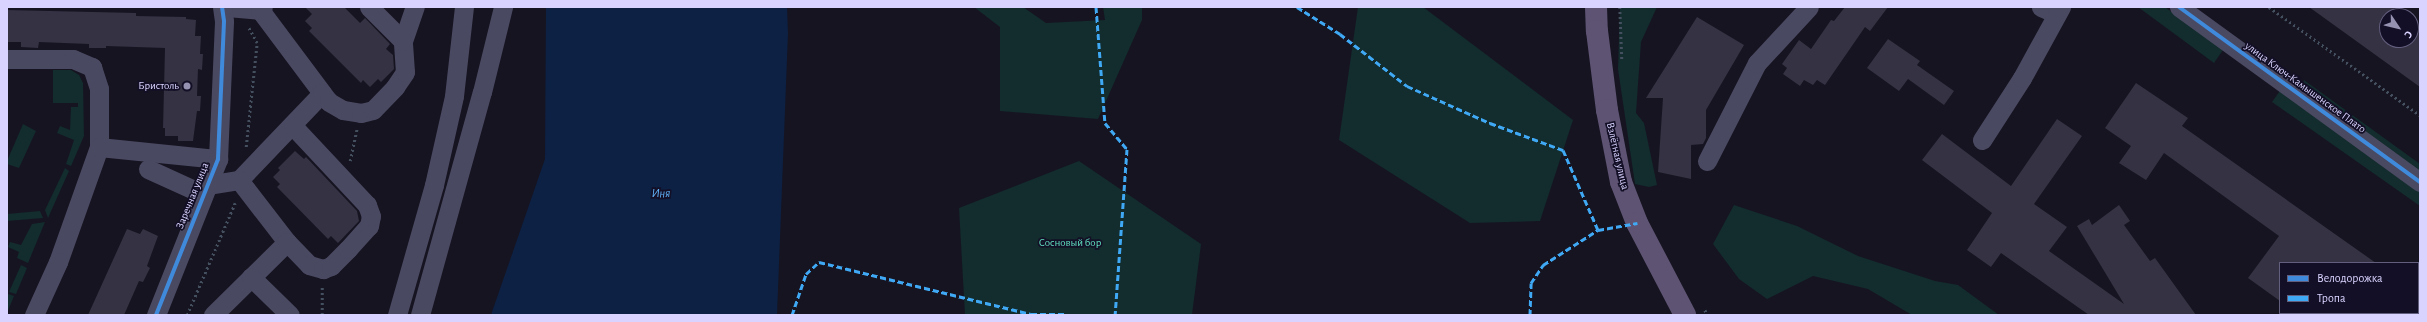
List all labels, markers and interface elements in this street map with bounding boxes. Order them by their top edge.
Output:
north arrow [2379,8,2419,48]
text: С [2402,29,2415,40]
street label: улица Ключ-Камышенское Плато [2242,40,2368,136]
place label: Бристоль [138,79,179,93]
marker: Бристоль [182,81,192,91]
street label: Взлётная улица [1603,121,1631,191]
street label: Заречная улица [174,161,212,231]
water label: Иня [652,187,670,201]
park label: Сосновый бор [1039,236,1101,250]
legend [2279,262,2419,314]
text: Велодорожка [2317,272,2383,284]
text: Тропа [2317,292,2345,304]

